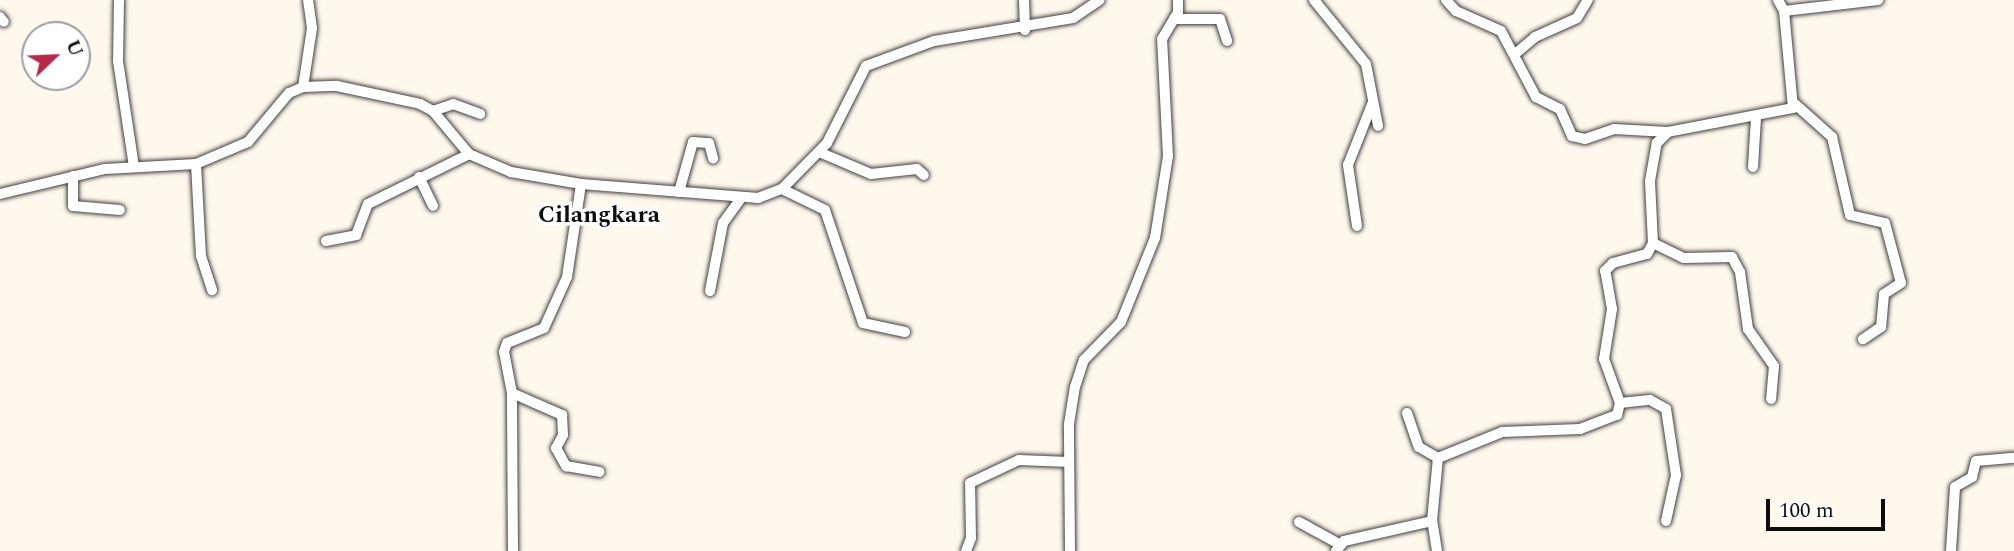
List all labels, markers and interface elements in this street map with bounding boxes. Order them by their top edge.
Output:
north arrow [21,21,91,91]
text: U [57,35,90,61]
district label: Cilangkara [538,202,660,230]
scale bar [1769,484,1888,528]
text: 100 m [1779,495,1834,527]

